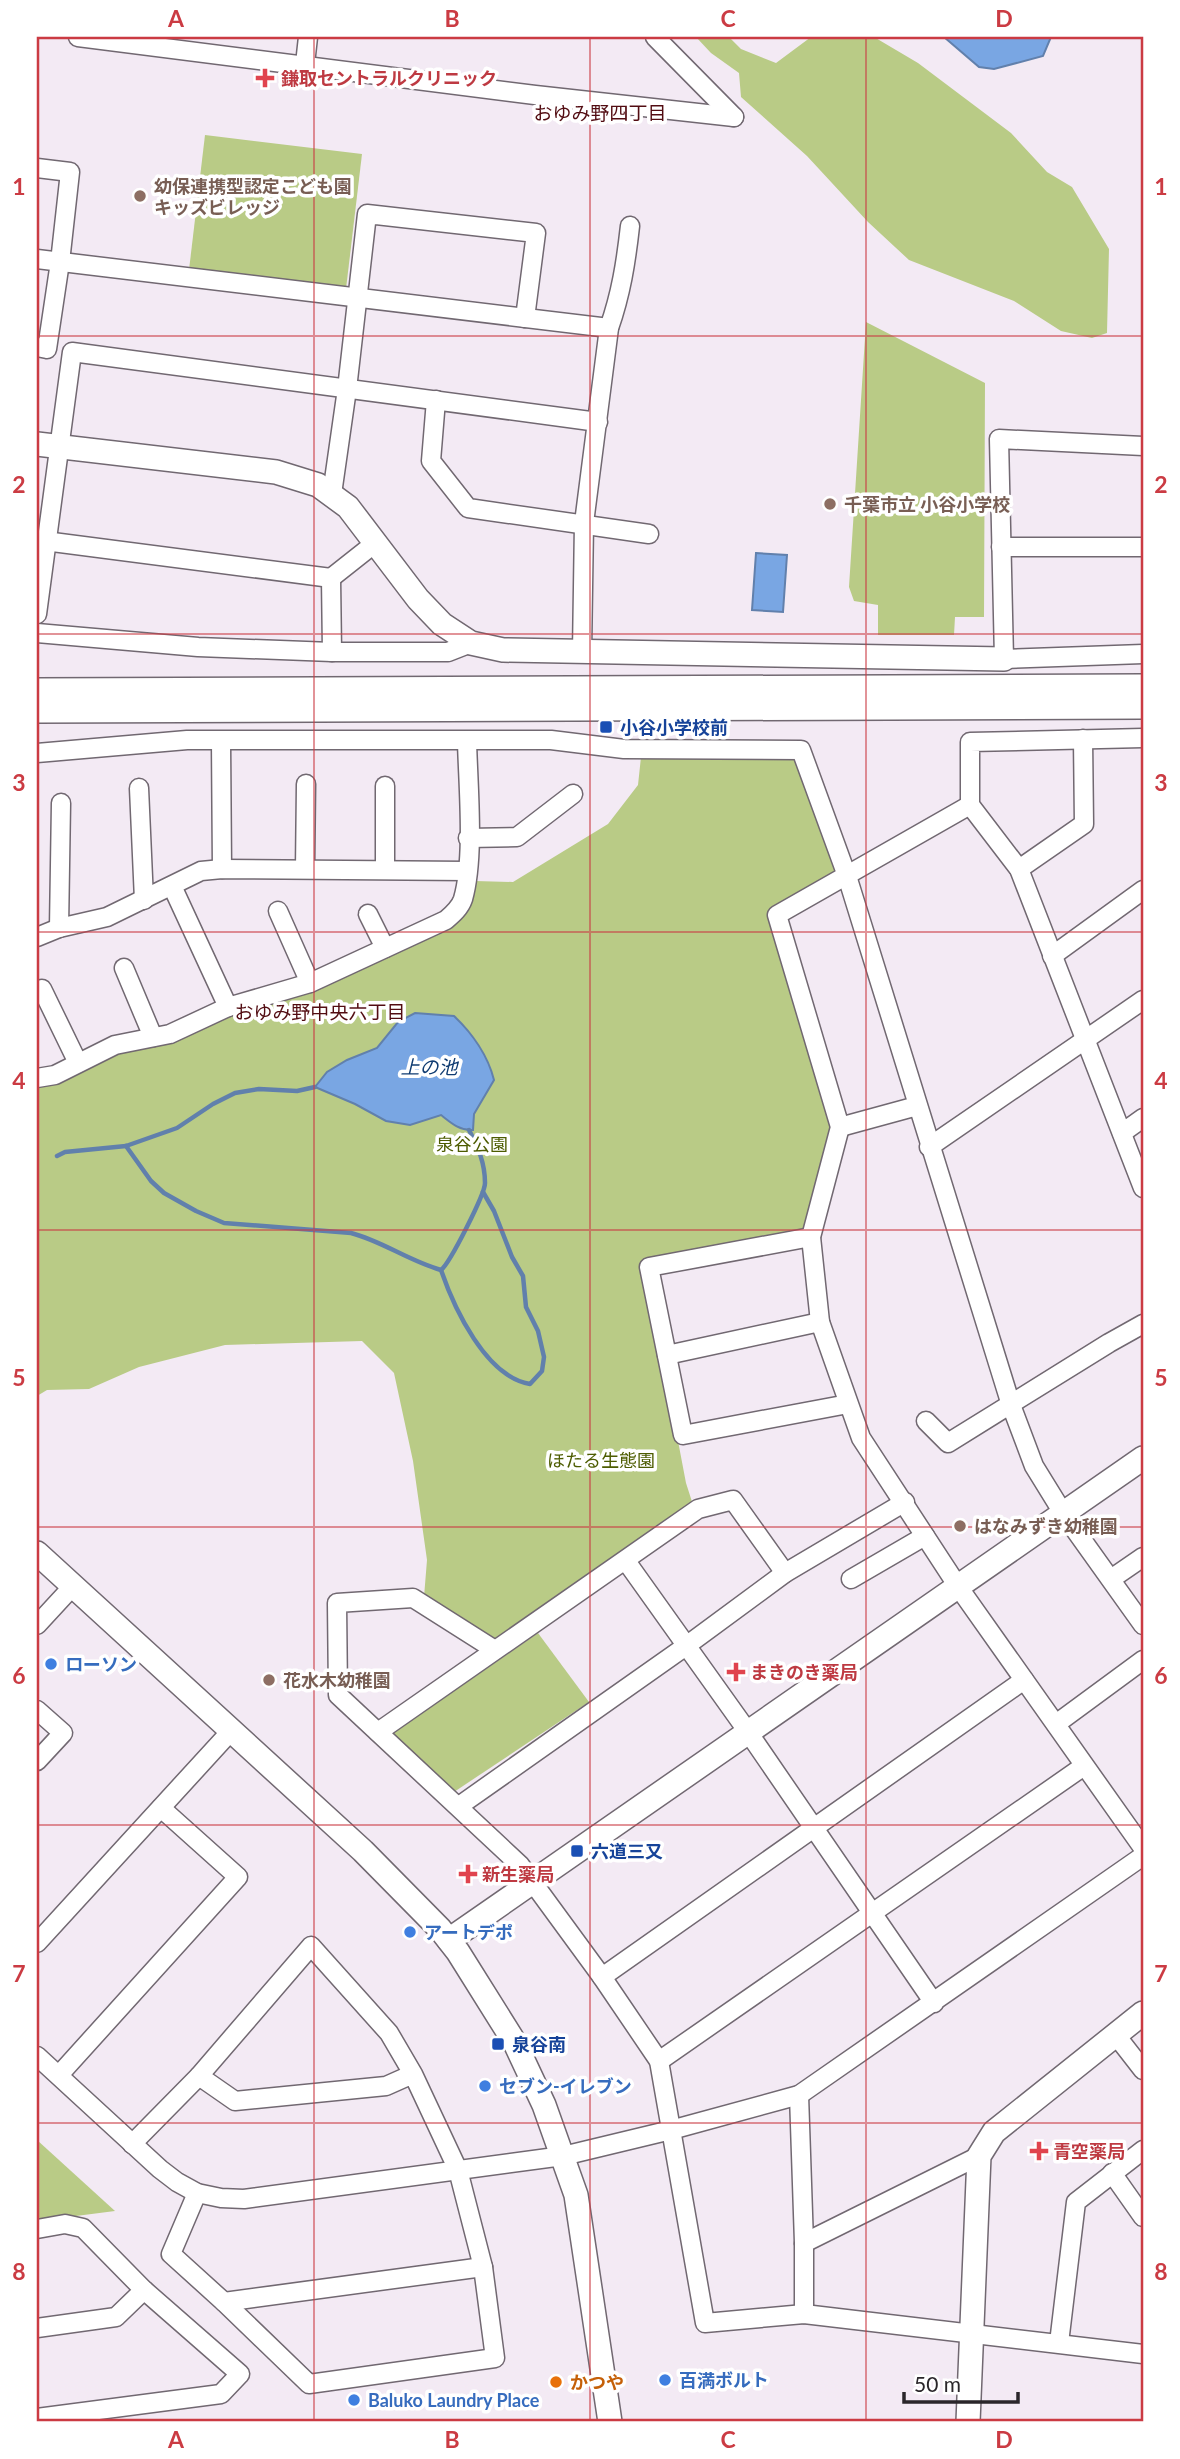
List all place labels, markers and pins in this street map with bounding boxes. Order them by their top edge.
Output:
place label: 鎌取セントラルクリニック [281,67,497,89]
marker: 鎌取セントラルクリニック [255,68,275,88]
place label: 幼保連携型認定こども園 キッズビレッジ [154,175,352,218]
marker: 幼保連携型認定こども園 キッズビレッジ [132,188,148,204]
place label: 千葉市立 小谷小学校 [844,493,1010,515]
marker: 千葉市立 小谷小学校 [822,496,838,512]
place label: 小谷小学校前 [620,716,728,738]
marker: 小谷小学校前 [598,719,614,735]
place label: はなみずき幼稚園 [974,1515,1118,1537]
marker: はなみずき幼稚園 [952,1518,968,1534]
place label: ローソン [65,1653,137,1675]
marker: ローソン [43,1656,59,1672]
place label: まきのき薬局 [750,1661,857,1683]
marker: まきのき薬局 [728,1664,744,1680]
place label: 花水木幼稚園 [283,1669,391,1691]
marker: 花水木幼稚園 [261,1672,277,1688]
place label: 六道三又 [591,1840,663,1862]
marker: 六道三又 [569,1843,585,1859]
place label: 新生薬局 [482,1863,554,1885]
marker: 新生薬局 [460,1866,476,1882]
place label: アートデポ [424,1921,513,1943]
marker: アートデポ [402,1924,418,1940]
place label: 泉谷南 [512,2033,566,2055]
marker: 泉谷南 [490,2036,506,2052]
place label: セブン-イレブン [499,2075,632,2097]
marker: セブン-イレブン [477,2078,493,2094]
place label: 青空薬局 [1053,2140,1125,2162]
marker: 青空薬局 [1031,2143,1047,2159]
place label: 百満ボルト [679,2369,769,2391]
place label: かつや [570,2371,624,2393]
marker: 百満ボルト [657,2372,673,2388]
marker: かつや [548,2374,564,2390]
place label: Baluko Laundry Place [368,2389,540,2411]
marker: Baluko Laundry Place [346,2392,362,2408]

